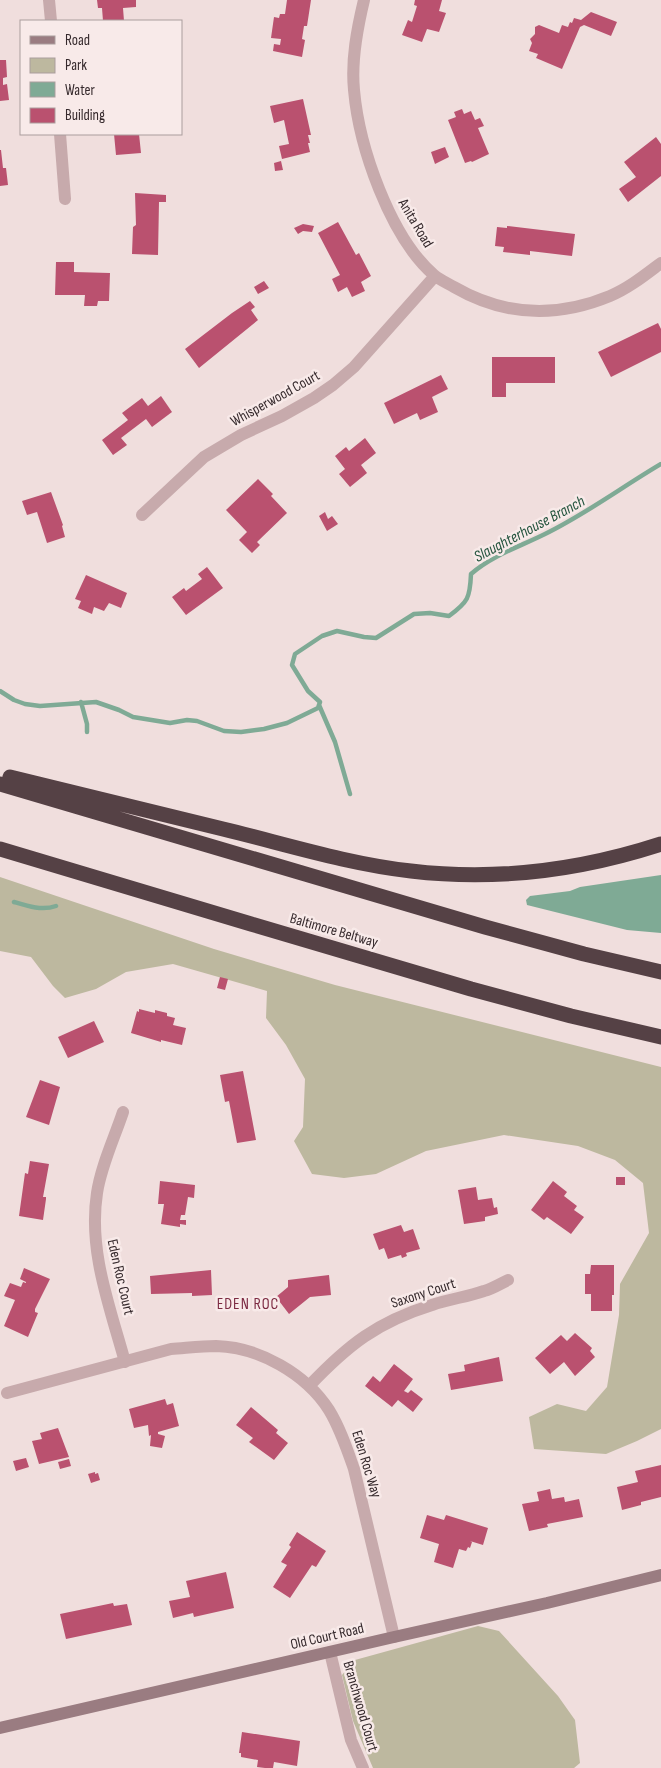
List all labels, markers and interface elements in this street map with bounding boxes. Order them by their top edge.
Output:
legend [20,20,182,135]
text: Road [65,31,90,50]
text: Park [65,56,87,75]
text: Water [65,81,96,100]
text: Building [65,106,105,125]
street label: Anita Road [393,195,438,251]
street label: Whisperwood Court [227,366,324,431]
water label: Slaughterhouse Branch [471,492,589,567]
street label: Baltimore Beltway [288,909,380,952]
street label: Eden Roc Court [103,1237,139,1317]
street label: Saxony Court [388,1274,458,1313]
district label: EDEN ROC [217,1295,279,1314]
street label: Eden Roc Way [347,1428,386,1500]
street label: Old Court Road [288,1619,366,1654]
street label: Branchwood Court [339,1659,383,1754]

